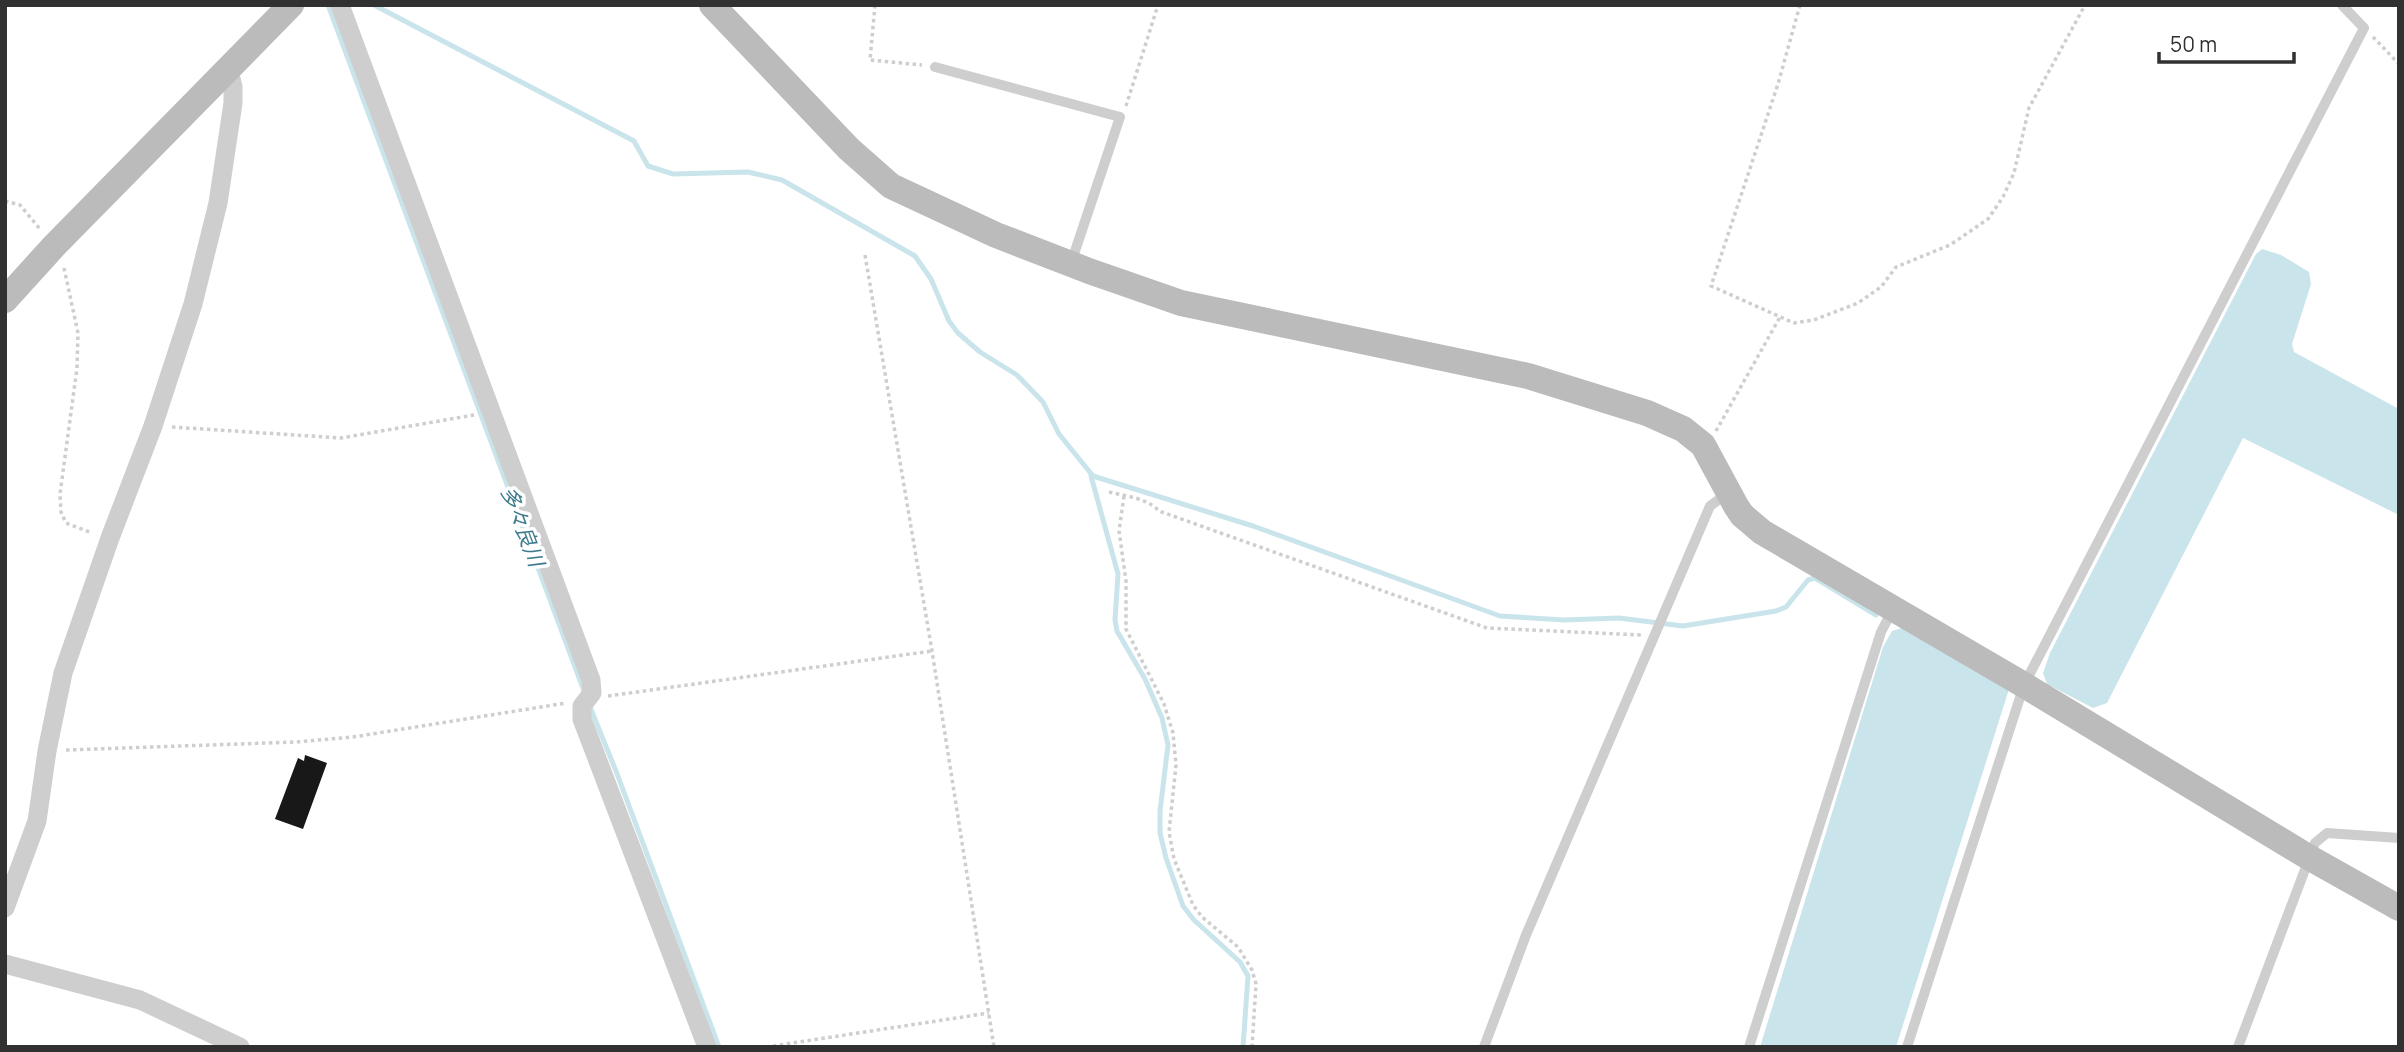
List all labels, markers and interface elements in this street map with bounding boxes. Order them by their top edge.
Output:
scale bar [2159,21,2294,65]
text: 50 m [2170,30,2217,58]
water label: 多々良川 [495,482,552,572]

